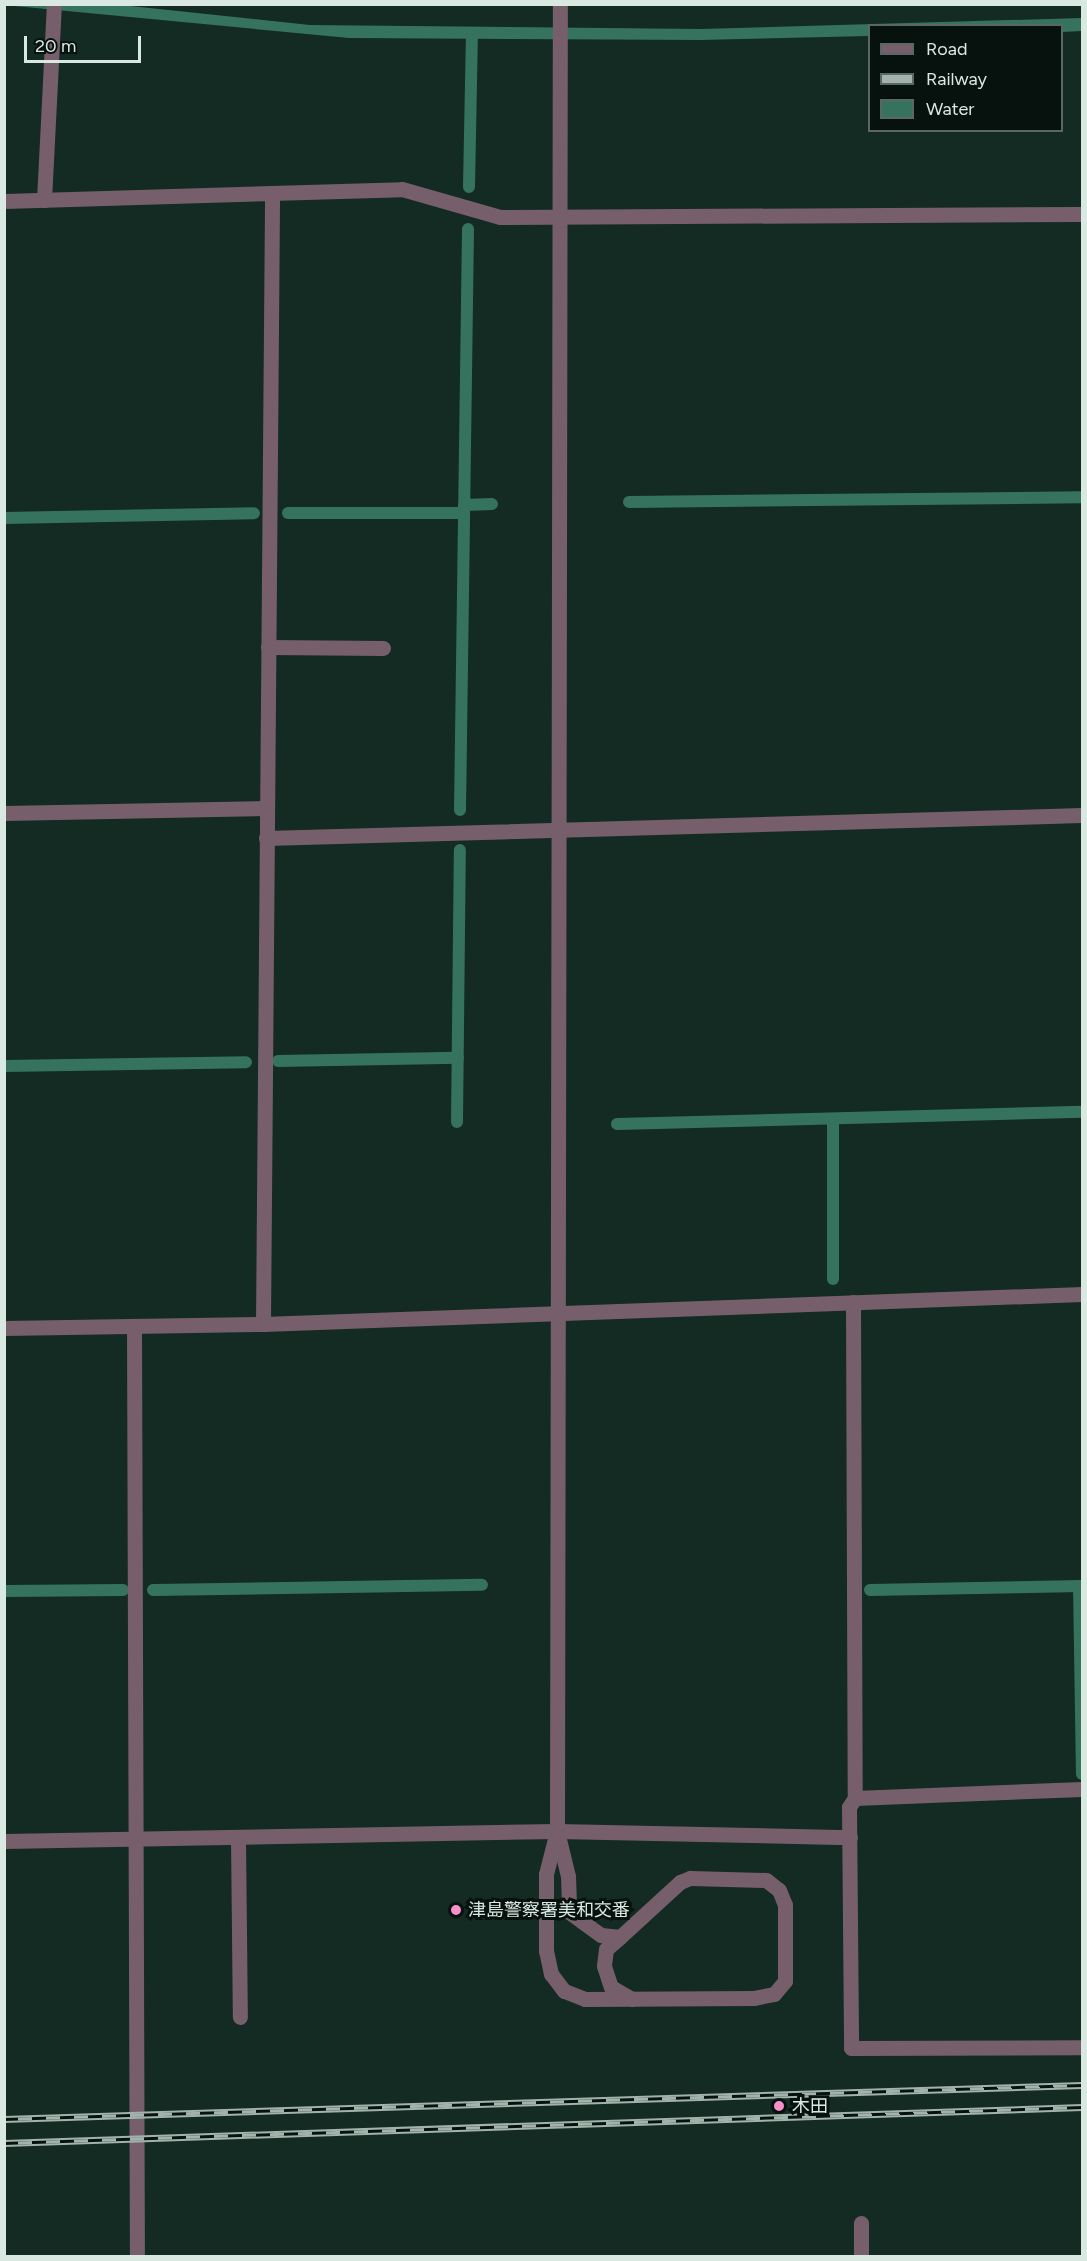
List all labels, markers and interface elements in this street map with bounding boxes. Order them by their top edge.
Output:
scale bar [27,24,144,62]
legend [868,24,1063,132]
text: 20 m [35,35,76,57]
text: Road [926,38,967,60]
text: Railway [926,68,987,90]
text: Water [926,98,974,120]
place label: 津島警察署美和交番 [468,1899,630,1921]
marker: 津島警察署美和交番 [449,1903,463,1917]
place label: 木田 [792,2095,828,2117]
marker: 木田 [770,2097,788,2115]

